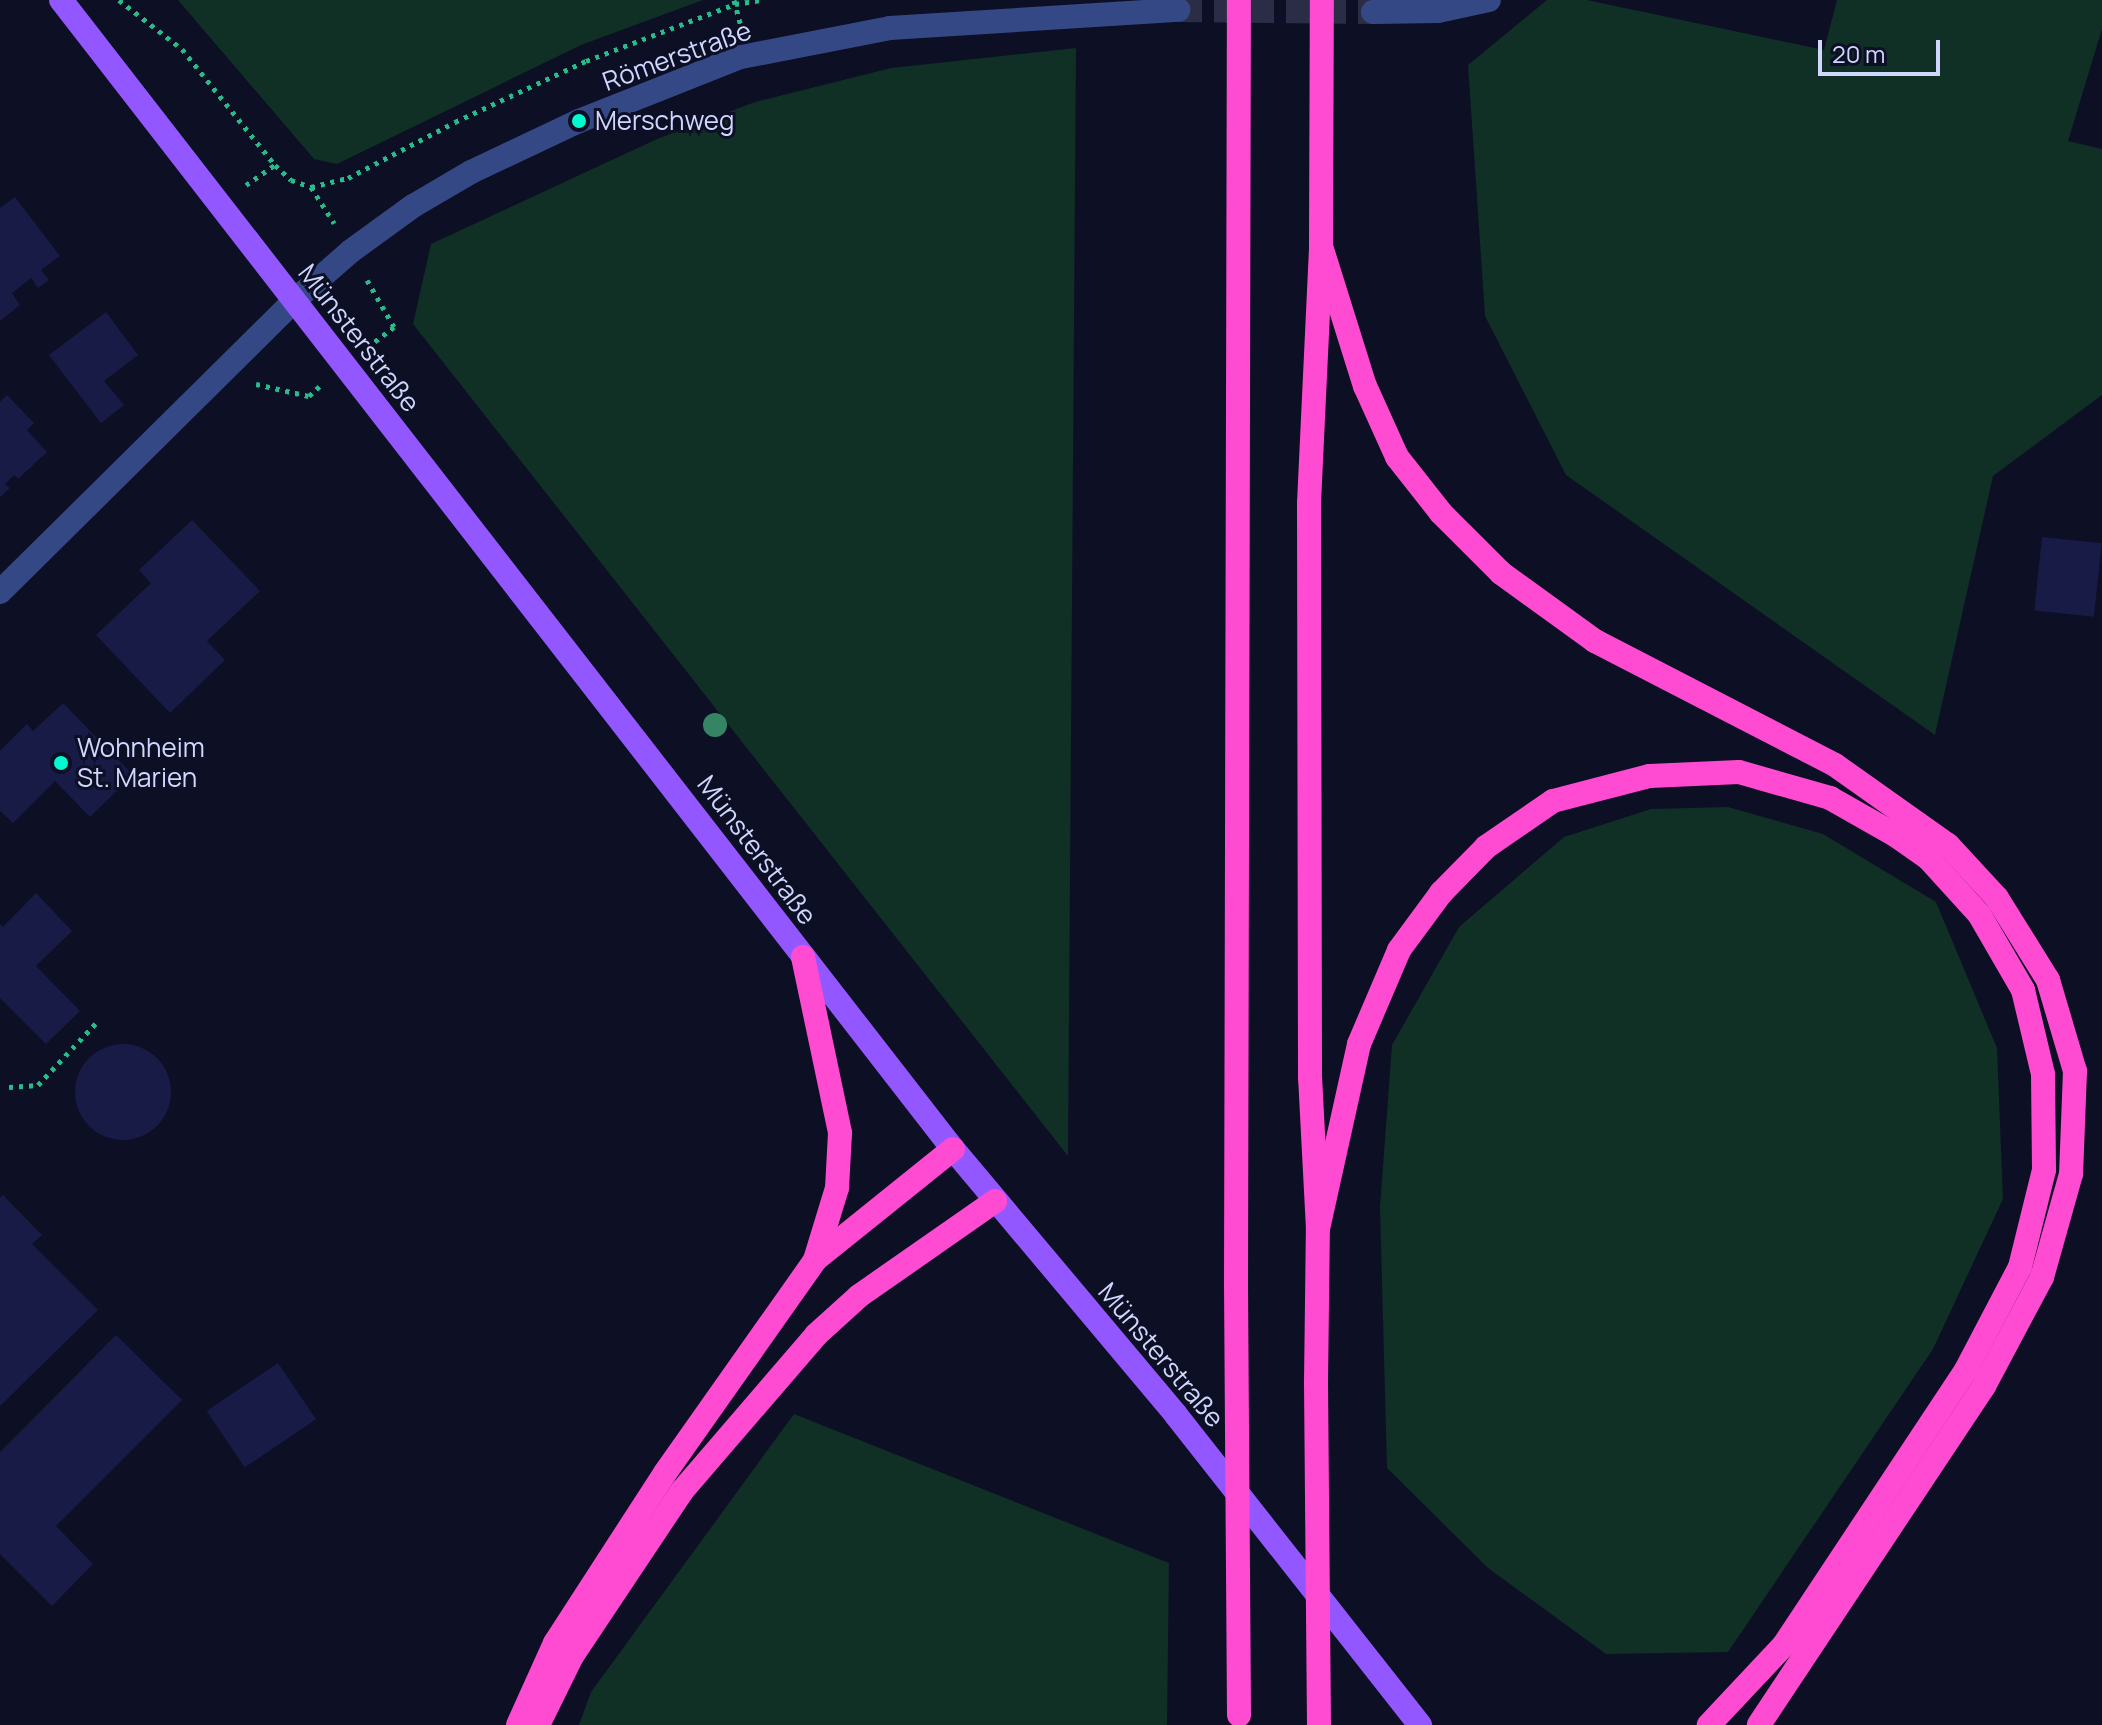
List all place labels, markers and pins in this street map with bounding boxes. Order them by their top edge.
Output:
place label: Merschweg [595,105,734,137]
marker: Merschweg [570,112,588,130]
place label: Wohnheim St. Marien [77,732,205,794]
marker: Wohnheim St. Marien [52,754,70,772]

